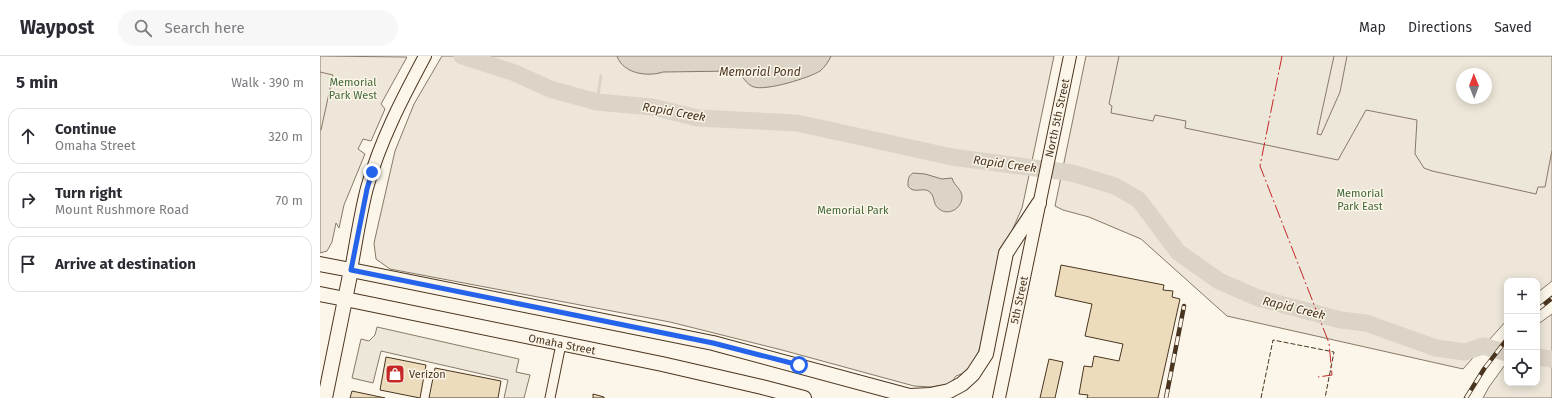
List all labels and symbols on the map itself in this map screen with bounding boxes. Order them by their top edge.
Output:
water label: Memorial Pond [719,65,801,79]
north arrow [1456,68,1492,104]
park label: Memorial Park West [329,76,377,102]
street label: North 5th Street [1043,78,1072,159]
water label: Rapid Creek [641,100,707,125]
water label: Rapid Creek [972,153,1038,175]
route end [363,163,381,181]
park label: Memorial Park East [1337,187,1383,213]
park label: Memorial Park [817,204,889,217]
street label: 5th Street [1008,275,1031,325]
water label: Rapid Creek [1261,293,1327,323]
street label: Omaha Street [527,332,597,357]
route start [790,356,808,374]
shop icon: Verizon [384,363,406,385]
place label: Verizon [409,368,446,381]

